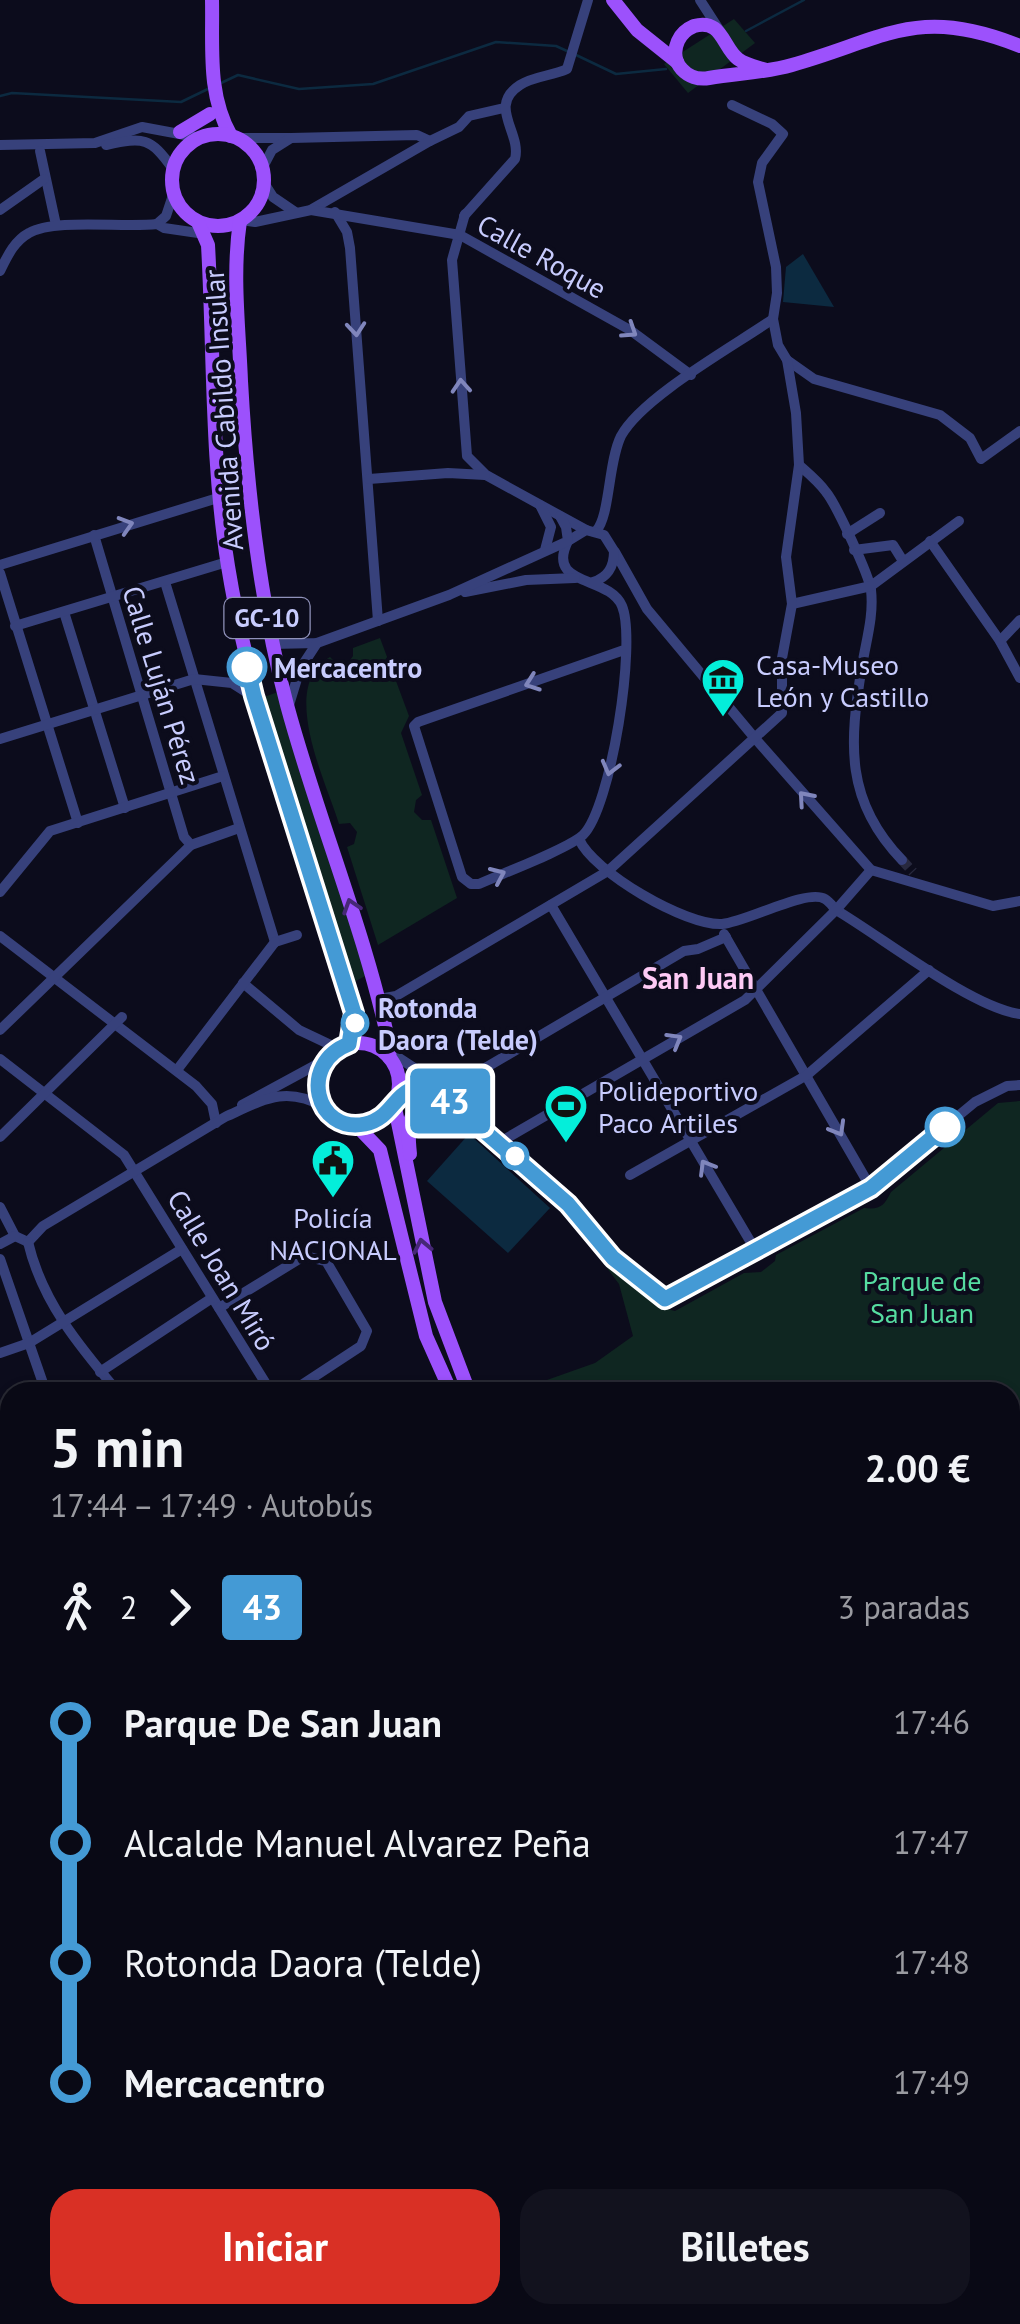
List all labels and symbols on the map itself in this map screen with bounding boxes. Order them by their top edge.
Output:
street label: Calle Roque [471,205,613,307]
street label: Avenida Cabildo Insular [195,268,251,552]
one-way arrow [618,319,637,337]
one-way arrow [345,321,367,337]
one-way arrow [451,377,472,393]
one-way arrow [117,516,134,537]
street label: Calle Luján Pérez [114,581,210,789]
road number: GC-10 [224,598,310,638]
place label: Casa-Museo León y Castillo [756,646,929,715]
marker: Mercacentro [228,648,266,686]
place label: Mercacentro [274,649,422,686]
museum icon: Casa-Museo León y Castillo [700,657,746,718]
one-way arrow [525,671,542,692]
one-way arrow [600,759,621,776]
one-way arrow [799,791,817,810]
one-way arrow [488,867,506,887]
one-way arrow [343,898,363,915]
district label: San Juan [642,958,754,997]
place label: Rotonda Daora (Telde) [378,989,538,1058]
marker: Rotonda Daora (Telde) [342,1010,368,1036]
one-way arrow [664,1033,682,1053]
line badge: 43 [405,1068,495,1134]
place label: Polideportivo Paco Artiles [598,1072,758,1141]
sports icon: Polideportivo Paco Artiles [543,1083,589,1144]
unlabelled marker [926,1108,964,1146]
one-way arrow [826,1118,845,1136]
public building icon: Policía NACIONAL [310,1138,356,1199]
unlabelled marker [502,1143,528,1169]
one-way arrow [699,1160,718,1178]
street label: Calle Joan Miró [159,1183,285,1357]
place label: Policía NACIONAL [269,1199,397,1268]
one-way arrow [413,1238,434,1255]
park label: Parque de San Juan [862,1262,982,1331]

